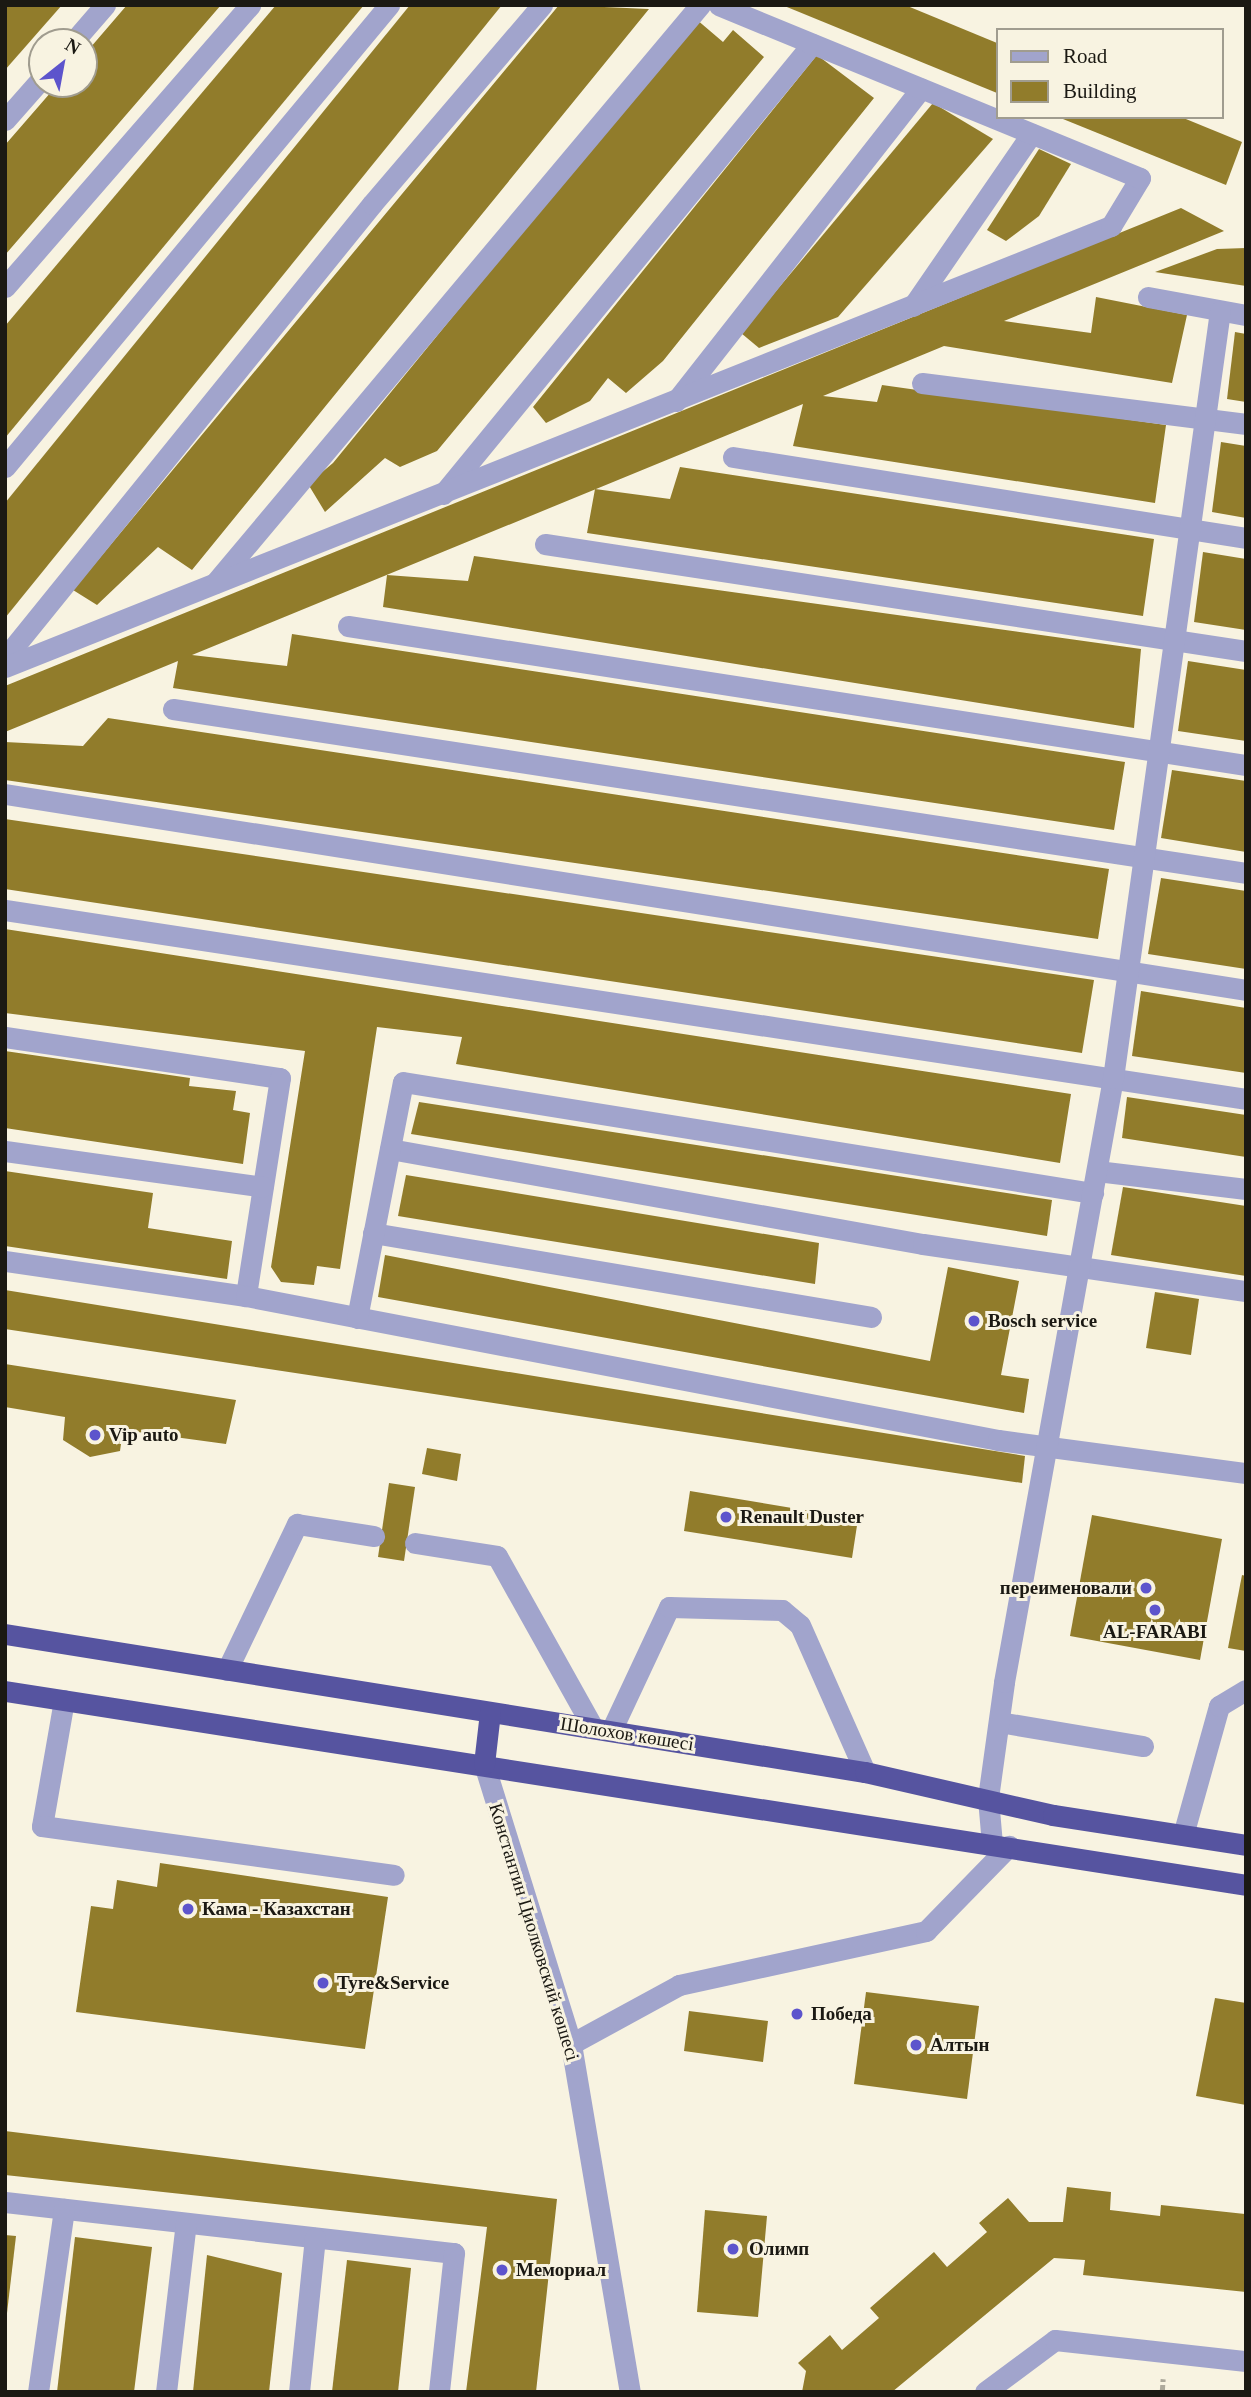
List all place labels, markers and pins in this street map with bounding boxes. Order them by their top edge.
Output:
place label: Bosch service [988,1310,1097,1332]
marker: Bosch service [966,1313,982,1329]
place label: Vip auto [109,1424,179,1446]
marker: Vip auto [87,1427,103,1443]
place label: Renault Duster [740,1506,864,1528]
marker: Renault Duster [718,1509,734,1525]
place label: переименовали [1000,1577,1132,1599]
marker: переименовали [1138,1580,1154,1596]
marker: AL-FARABI [1147,1602,1163,1618]
place label: AL-FARABI [1103,1621,1207,1643]
place label: Кама - Казахстан [202,1898,351,1920]
marker: Кама - Казахстан [180,1901,196,1917]
place label: Tyre&Service [337,1972,449,1994]
marker: Tyre&Service [315,1975,331,1991]
place label: Победа [811,2003,872,2025]
marker: Победа [789,2006,805,2022]
place label: Алтын [930,2034,989,2056]
marker: Алтын [908,2037,924,2053]
place label: Олимп [749,2238,809,2260]
marker: Олимп [723,2239,743,2259]
place label: Мемориал [516,2259,606,2281]
marker: Мемориал [494,2262,510,2278]

